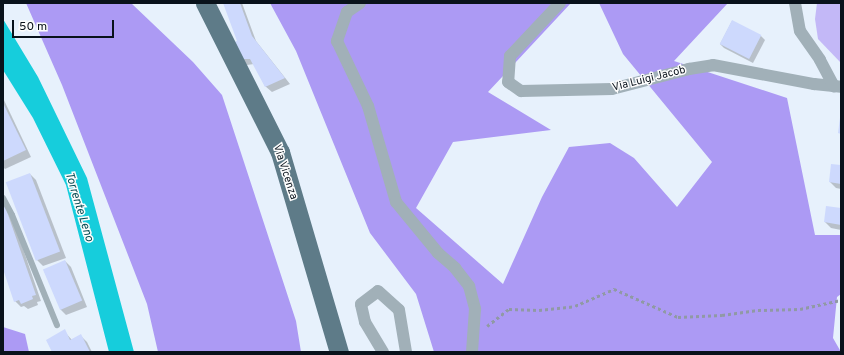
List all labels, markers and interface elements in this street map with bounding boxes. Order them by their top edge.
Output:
scale bar [14,12,116,38]
text: 50 m [19,19,47,35]
street label: Via Luigi Jacob [611,64,687,94]
street label: Via Vicenza [270,143,300,201]
water label: Torrente Leno [61,170,95,244]

